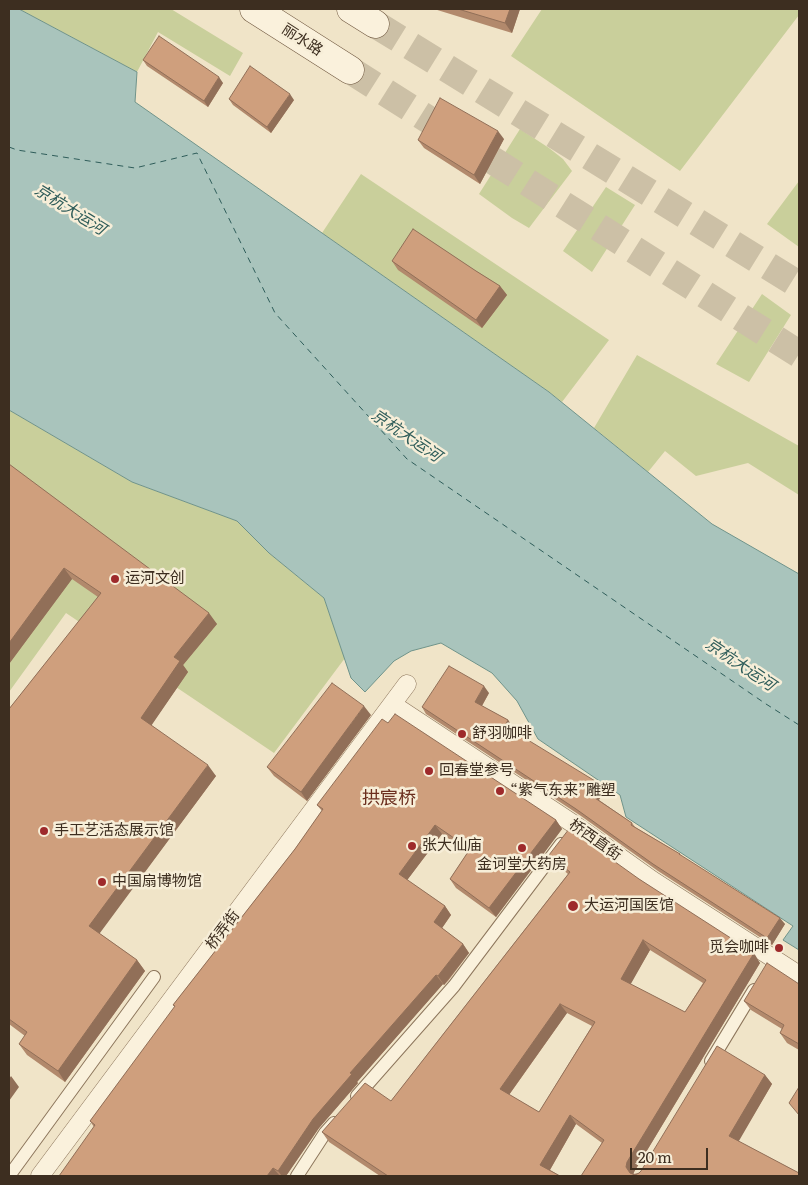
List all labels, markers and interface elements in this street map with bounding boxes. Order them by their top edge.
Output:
street label: 丽水路 [278,20,326,60]
water label: 京杭大运河 [31,181,109,239]
water label: 京杭大运河 [367,406,445,466]
place label: 运河文创 [125,570,185,588]
marker: 运河文创 [109,573,121,585]
water label: 京杭大运河 [701,635,779,695]
place label: 舒羽咖啡 [472,725,532,743]
marker: 舒羽咖啡 [456,728,468,740]
place label: 回春堂参号 [439,762,514,780]
marker: 回春堂参号 [423,765,435,777]
place label: “紫气东来”雕塑 [510,782,616,800]
marker: “紫气东来”雕塑 [494,785,506,797]
district label: 拱宸桥 [362,788,416,810]
street label: 桥西直街 [565,815,625,865]
place label: 手工艺活态展示馆 [54,822,174,840]
marker: 手工艺活态展示馆 [38,825,50,837]
place label: 张大仙庙 [422,837,482,855]
marker: 张大仙庙 [406,840,418,852]
marker: 金诃堂大药房 [516,842,528,854]
place label: 金诃堂大药房 [477,856,567,874]
place label: 中国扇博物馆 [112,873,202,891]
marker: 中国扇博物馆 [96,876,108,888]
place label: 大运河国医馆 [584,897,674,915]
marker: 大运河国医馆 [566,899,580,913]
street label: 桥弄街 [202,907,244,953]
place label: 觅会咖啡 [709,939,769,957]
marker: 觅会咖啡 [773,942,785,954]
scale bar [633,1138,710,1170]
text: 20 m [638,1145,672,1168]

